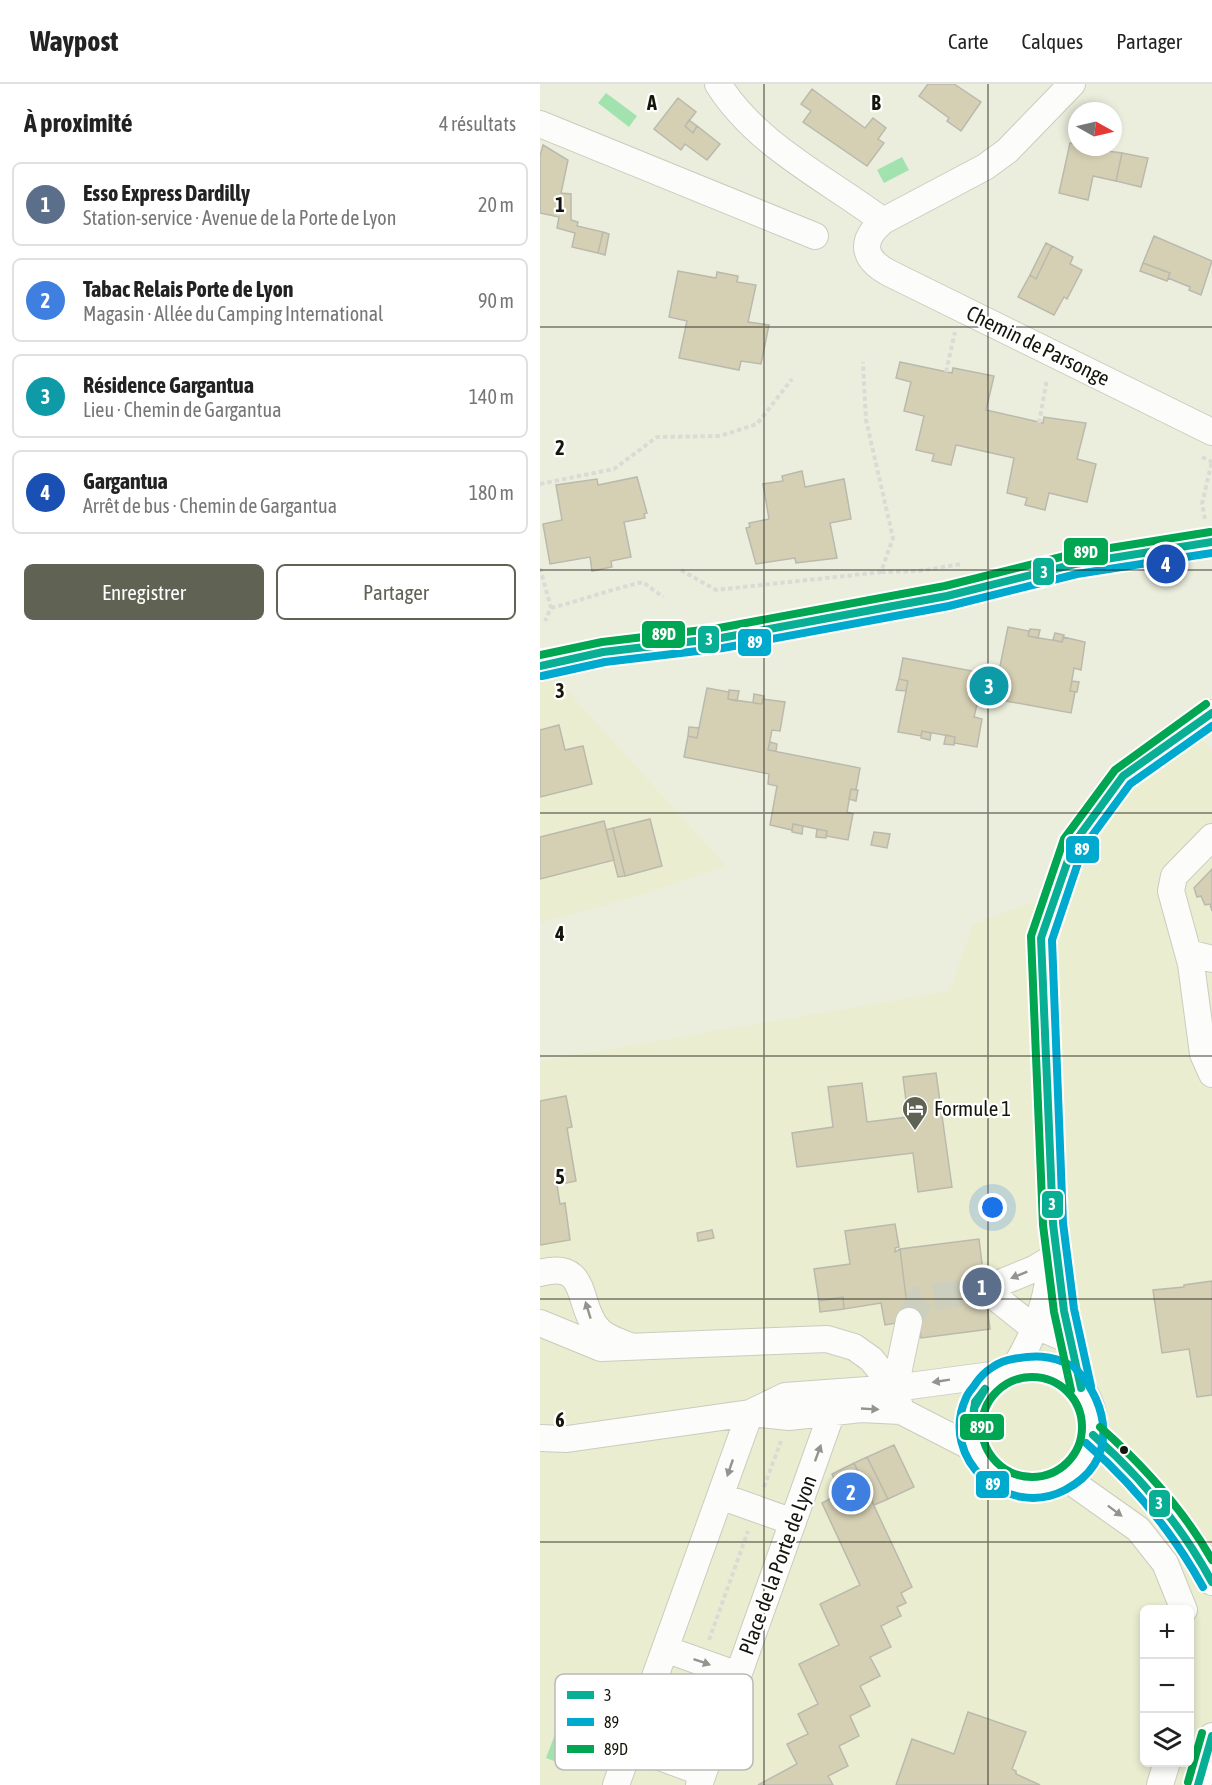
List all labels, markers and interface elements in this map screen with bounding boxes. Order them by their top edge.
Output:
text: Waypost [30,25,118,57]
text: Carte [948,29,989,53]
text: Calques [1022,29,1083,53]
text: Partager [1116,29,1182,53]
text: A [646,91,657,114]
text: B [871,91,881,114]
north arrow [1068,102,1122,156]
text: À proximité [24,108,132,138]
text: 4 résultats [439,112,516,135]
text: Esso Express Dardilly [83,180,250,206]
text: 1 [41,193,50,216]
text: 20 m [478,193,514,216]
text: 1 [555,193,565,216]
text: Station-service · Avenue de la Porte de Lyon [83,206,396,229]
text: Tabac Relais Porte de Lyon [83,276,293,302]
text: 2 [41,289,50,312]
text: 90 m [478,289,514,312]
street label: Chemin de Parsonge [963,300,1114,390]
text: Magasin · Allée du Camping International [83,302,383,325]
text: Résidence Gargantua [83,372,254,398]
text: 3 [41,385,50,408]
text: 140 m [469,385,514,408]
text: Lieu · Chemin de Gargantua [83,398,281,421]
text: 2 [555,436,565,459]
text: Gargantua [83,468,168,494]
text: 4 [41,481,50,504]
text: 180 m [469,481,514,504]
text: Arrêt de bus · Chemin de Gargantua [83,494,337,517]
line badge: 89D [1063,537,1109,566]
pin: 4 [1146,542,1186,586]
text: 89D [1074,543,1098,561]
line badge: 3 [1032,557,1055,586]
text: 3 [1040,563,1048,581]
button: Enregistrer [24,564,264,620]
button: Partager [276,564,516,620]
line badge: 89D [641,620,686,649]
text: 89D [652,625,676,643]
line badge: 3 [697,625,720,654]
line badge: 89 [737,628,772,657]
text: 3 [705,630,713,648]
text: 89 [747,633,763,651]
pin: 3 [970,664,1008,708]
text: 3 [555,679,565,702]
line badge: 89 [1065,835,1100,864]
text: 89 [1074,840,1090,858]
text: 4 [554,922,565,945]
hotel icon: Formule 1 [900,1094,930,1132]
place label: Formule 1 [934,1096,1011,1120]
text: 5 [555,1165,565,1188]
line badge: 3 [1041,1190,1064,1219]
your location [978,1193,1007,1222]
text: 3 [1048,1195,1056,1213]
pin: 1 [962,1264,1002,1310]
one-way arrow [1010,1271,1028,1280]
one-way arrow [583,1301,592,1319]
one-way arrow [931,1377,950,1386]
one-way arrow [861,1405,880,1414]
text: 6 [555,1408,565,1431]
line badge: 89D [959,1413,1005,1441]
text: 89D [970,1418,994,1436]
one-way arrow [813,1444,823,1462]
unlabelled marker [1118,1444,1130,1456]
one-way arrow [725,1459,735,1477]
pin: 2 [832,1470,870,1514]
line badge: 89 [975,1470,1010,1499]
street label: Place de la Porte de Lyon [733,1472,821,1658]
text: 89 [985,1475,1001,1493]
line badge: 3 [1148,1489,1171,1518]
text: 3 [1155,1494,1163,1512]
one-way arrow [1106,1505,1122,1517]
map controls [1140,1605,1194,1767]
button: + [1140,1605,1194,1659]
one-way arrow [693,1657,711,1667]
button: − [1140,1659,1194,1713]
legend [555,1674,753,1770]
text: 3 [604,1686,612,1704]
text: 89 [604,1713,619,1731]
button: layers [1140,1713,1194,1767]
text: 89D [604,1740,628,1758]

